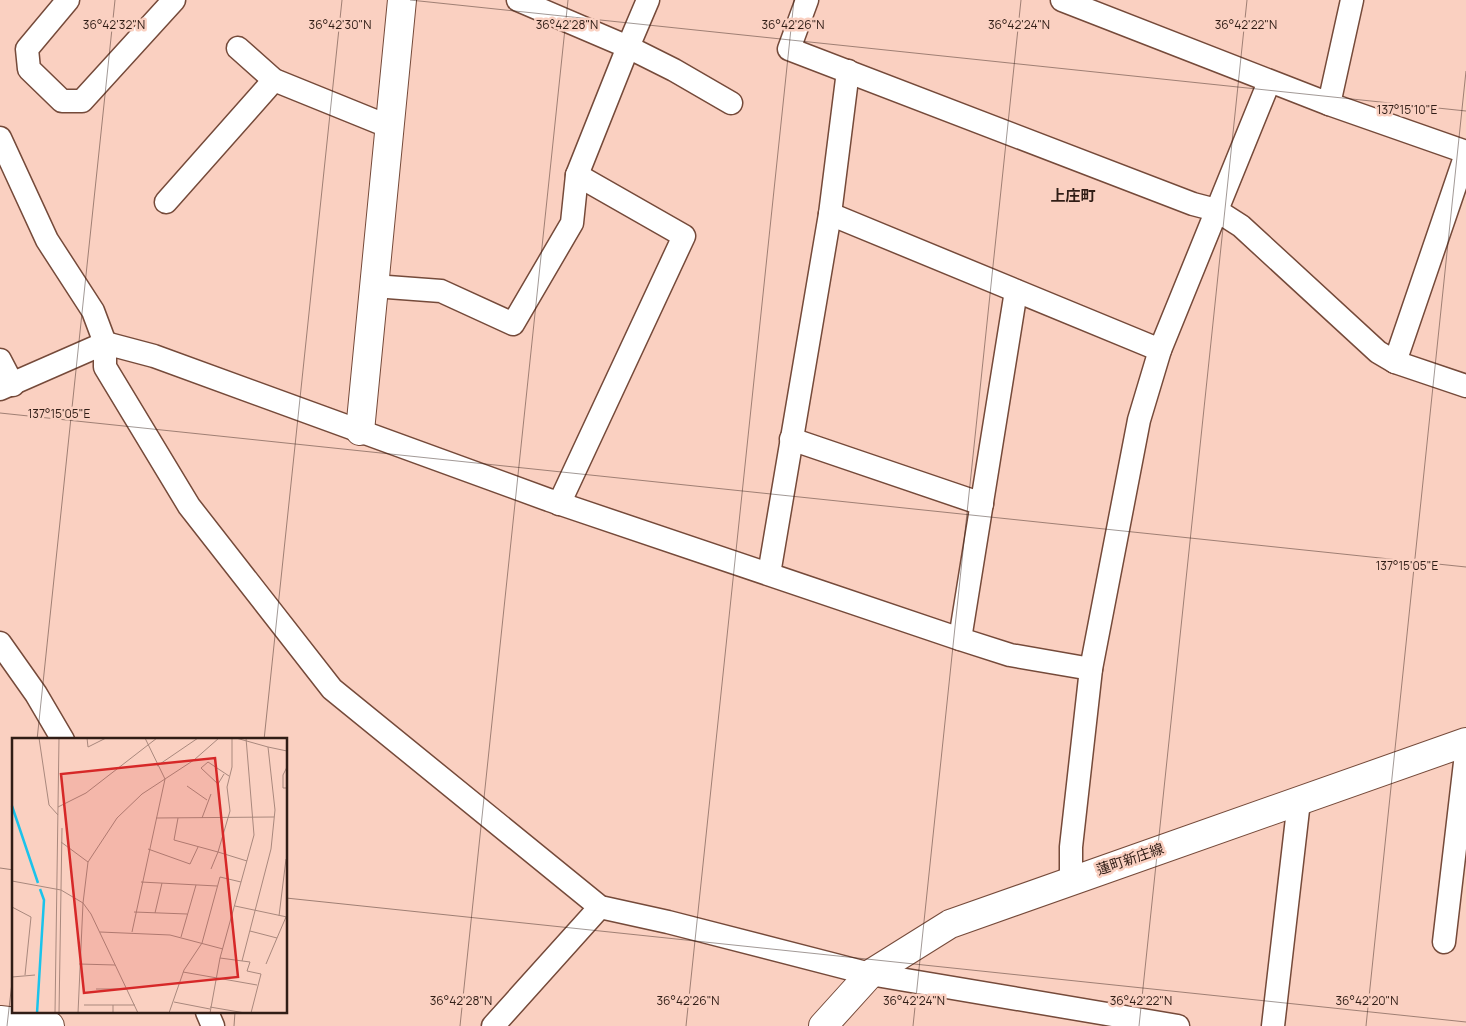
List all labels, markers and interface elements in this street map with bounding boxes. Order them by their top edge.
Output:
text: 36°42'32"N [83,16,145,33]
text: 36°42'30"N [309,16,371,33]
text: 36°42'28"N [536,16,598,33]
text: 36°42'26"N [761,16,825,33]
text: 36°42'24"N [988,16,1050,33]
text: 36°42'22"N [1215,16,1277,33]
text: 137°15'10"E [1377,101,1437,118]
district label: 上庄町 [1050,185,1096,206]
text: 137°15'05"E [28,405,91,422]
text: 137°15'05"E [1376,557,1439,574]
inset map [12,738,288,1014]
street label: 蓮町新庄線 [1094,838,1166,879]
text: 36°42'28"N [430,992,492,1009]
text: 36°42'26"N [656,992,720,1009]
text: 36°42'24"N [883,992,945,1009]
text: 36°42'22"N [1110,992,1172,1009]
text: 36°42'20"N [1335,992,1399,1009]

